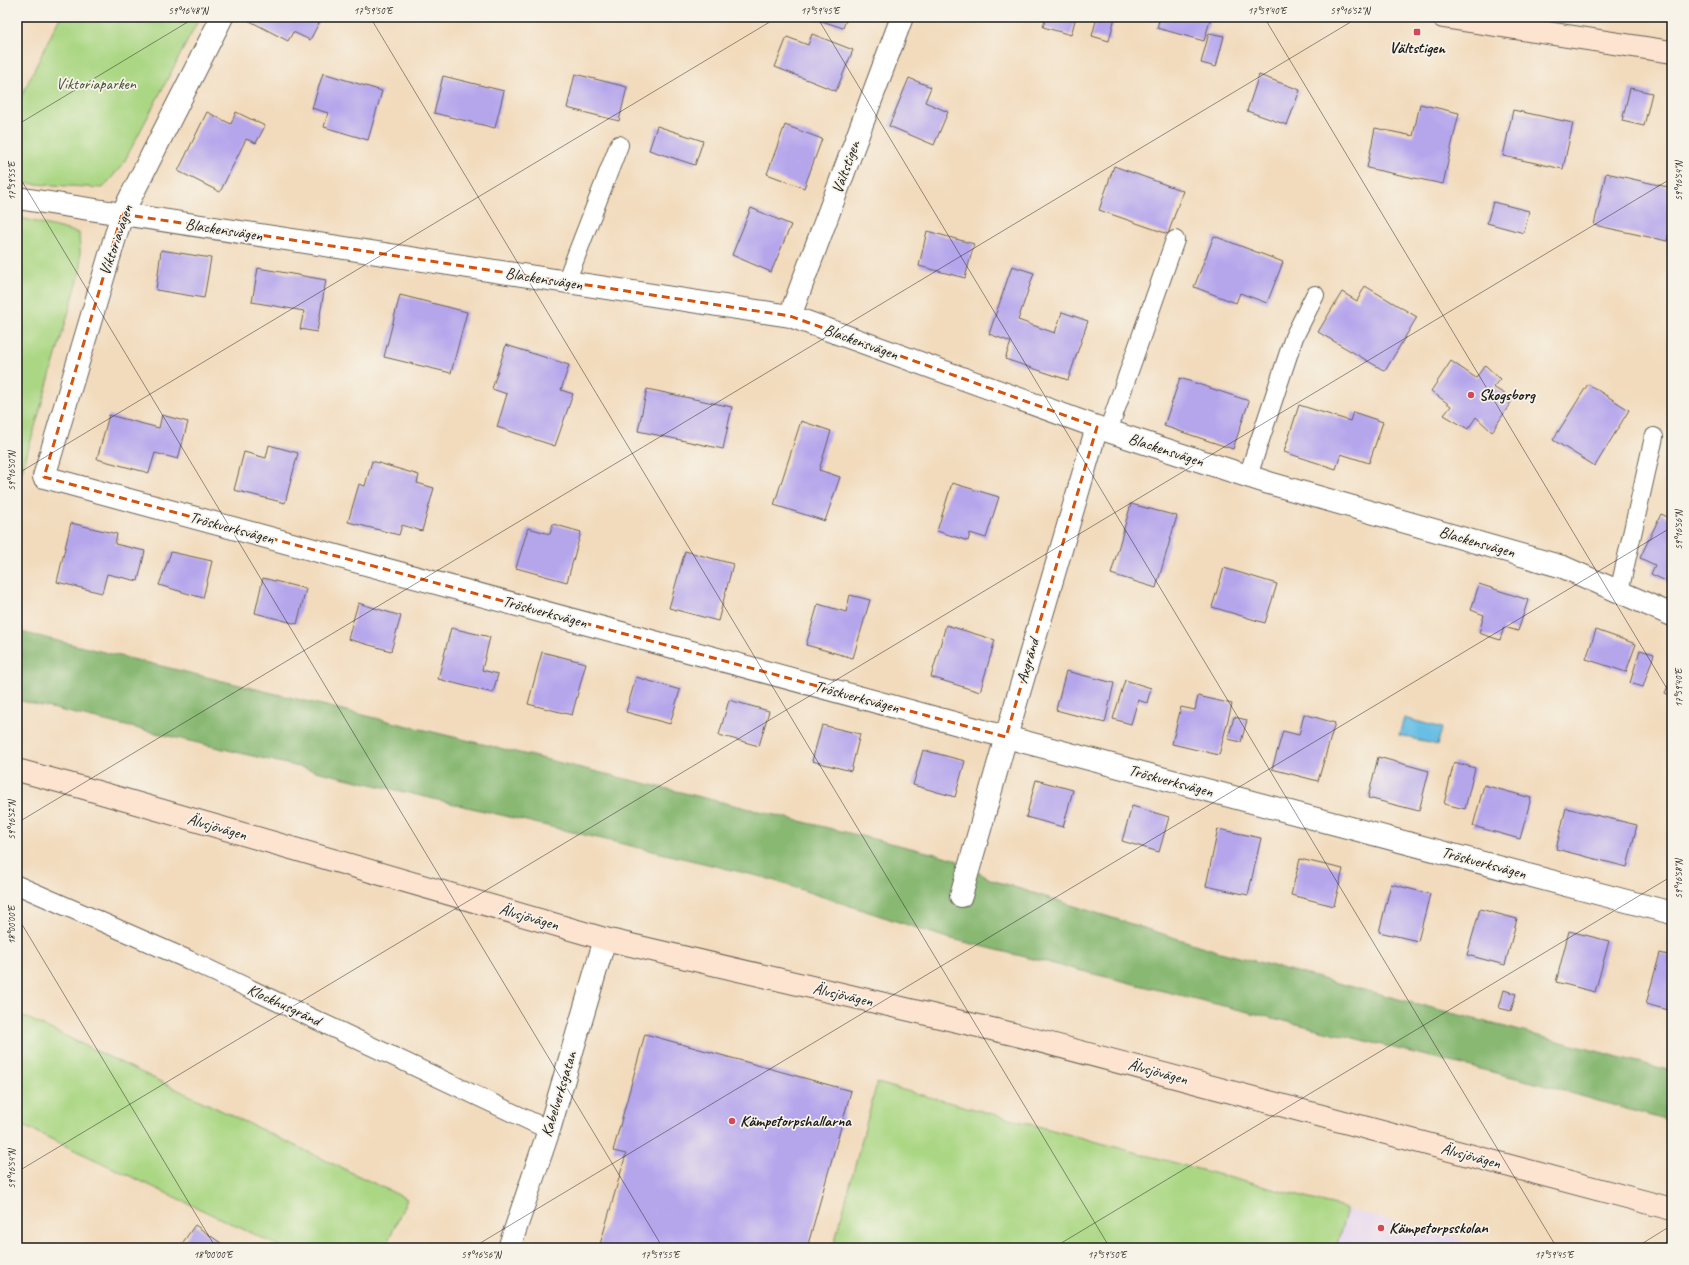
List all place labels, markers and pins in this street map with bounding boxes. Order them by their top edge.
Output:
marker: Vältstigen [1412,27,1422,37]
place label: Vältstigen [1389,38,1446,58]
place label: Skogsborg [1479,385,1536,405]
marker: Skogsborg [1466,390,1476,400]
place label: Kämpetorpshallarna [740,1111,852,1131]
marker: Kämpetorpshallarna [727,1116,737,1126]
place label: Kämpetorpsskolan [1389,1218,1488,1238]
marker: Kämpetorpsskolan [1376,1223,1386,1233]

